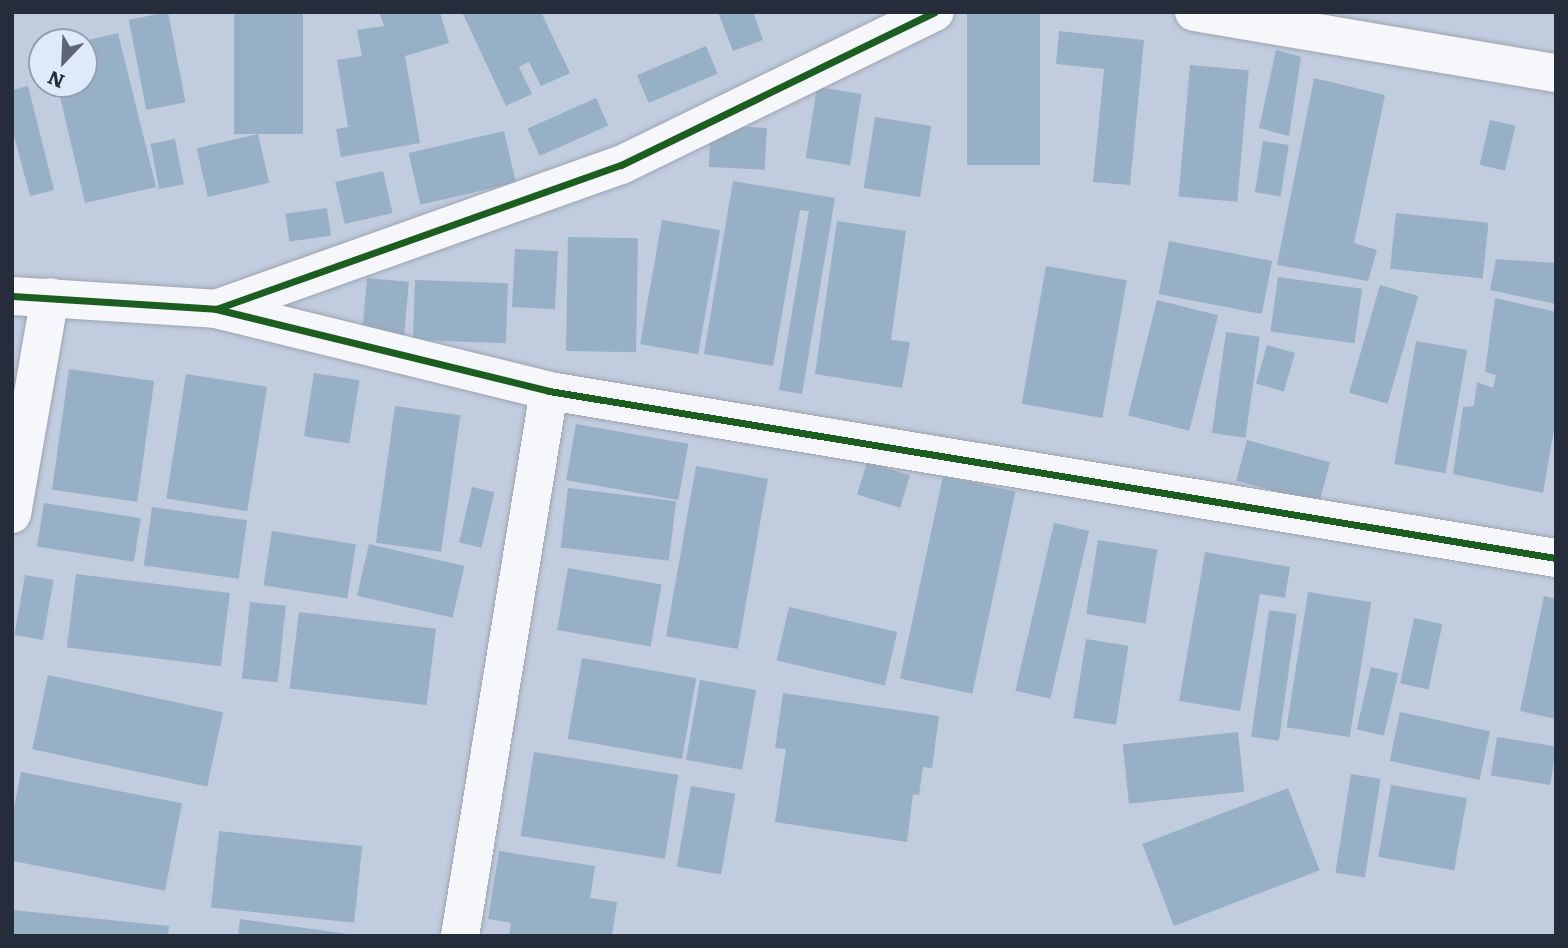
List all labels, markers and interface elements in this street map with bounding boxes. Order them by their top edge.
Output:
north arrow [28,28,98,98]
text: N [43,64,68,96]

